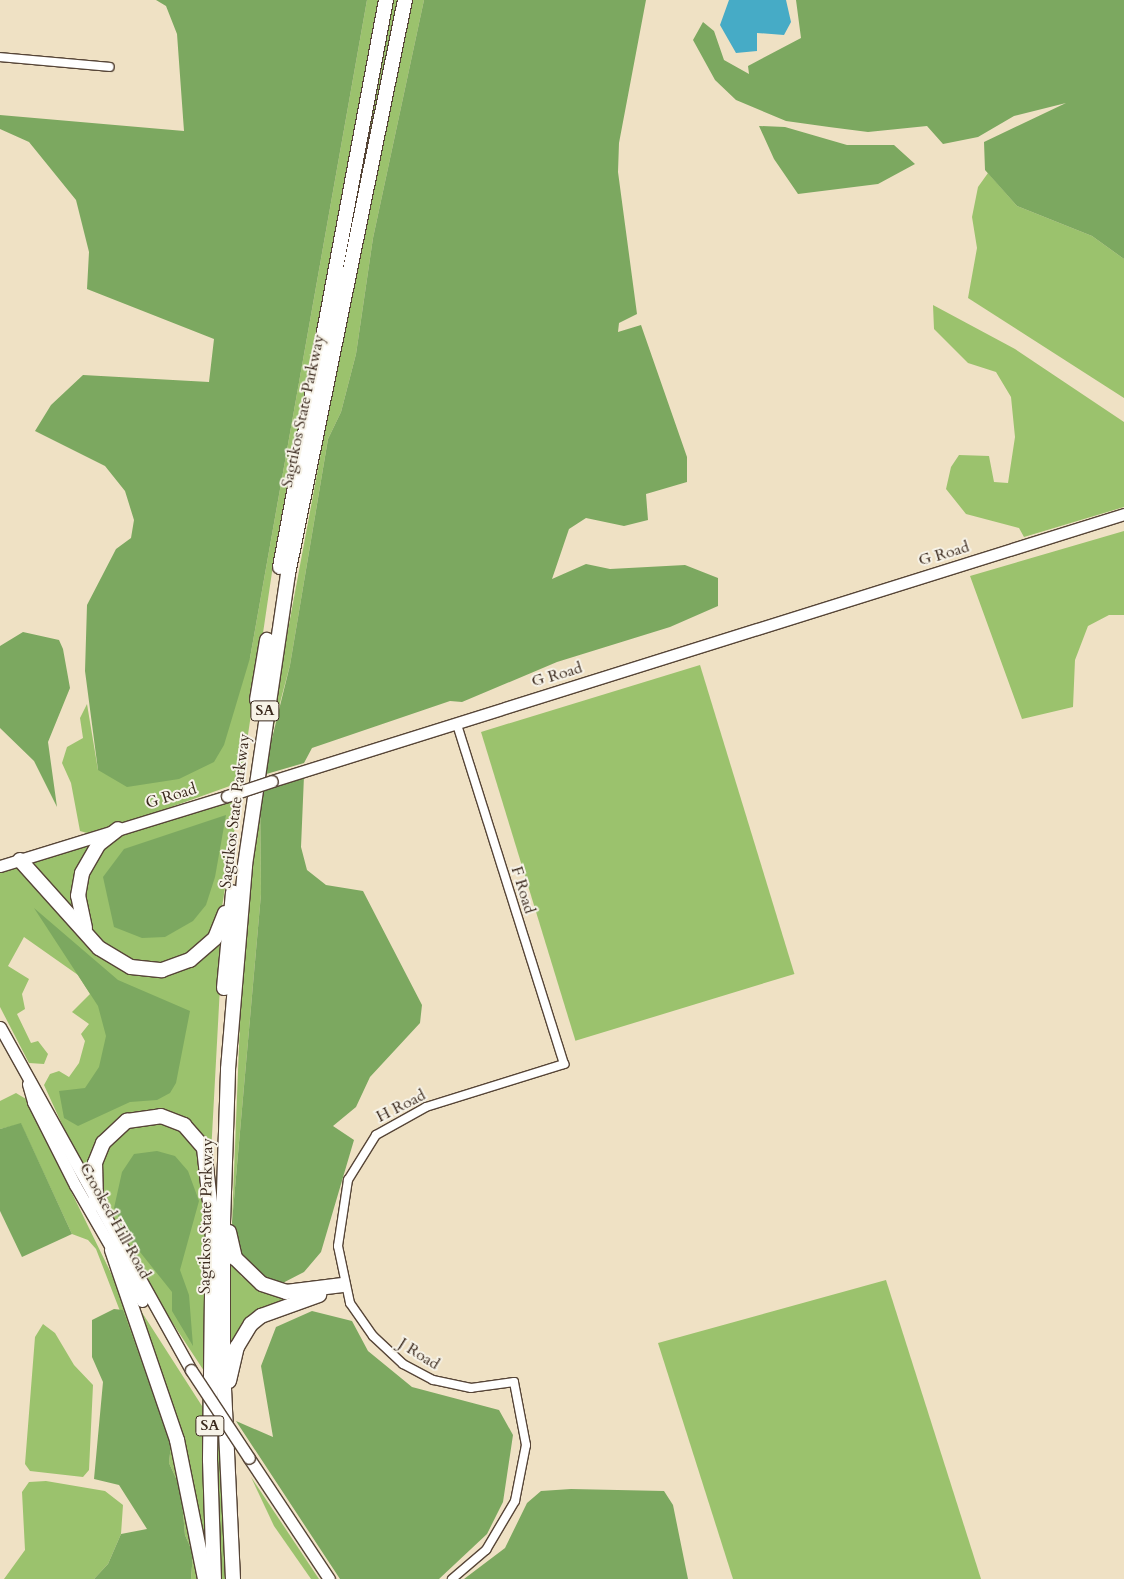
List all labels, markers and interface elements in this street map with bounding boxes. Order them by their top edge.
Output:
street label: Sagtikos State Parkway [277,333,329,489]
street label: G Road [916,537,972,571]
street label: G Road [529,658,585,692]
road number: SA [250,698,280,724]
street label: Sagtikos State Parkway [216,732,254,890]
street label: G Road [143,779,199,813]
street label: F Road [507,864,539,916]
street label: H Road [373,1085,429,1127]
street label: Sagtikos State Parkway [195,1138,217,1294]
street label: Crooked Hill Road [75,1160,155,1282]
street label: J Road [395,1334,443,1374]
road number: SA [195,1414,225,1438]

